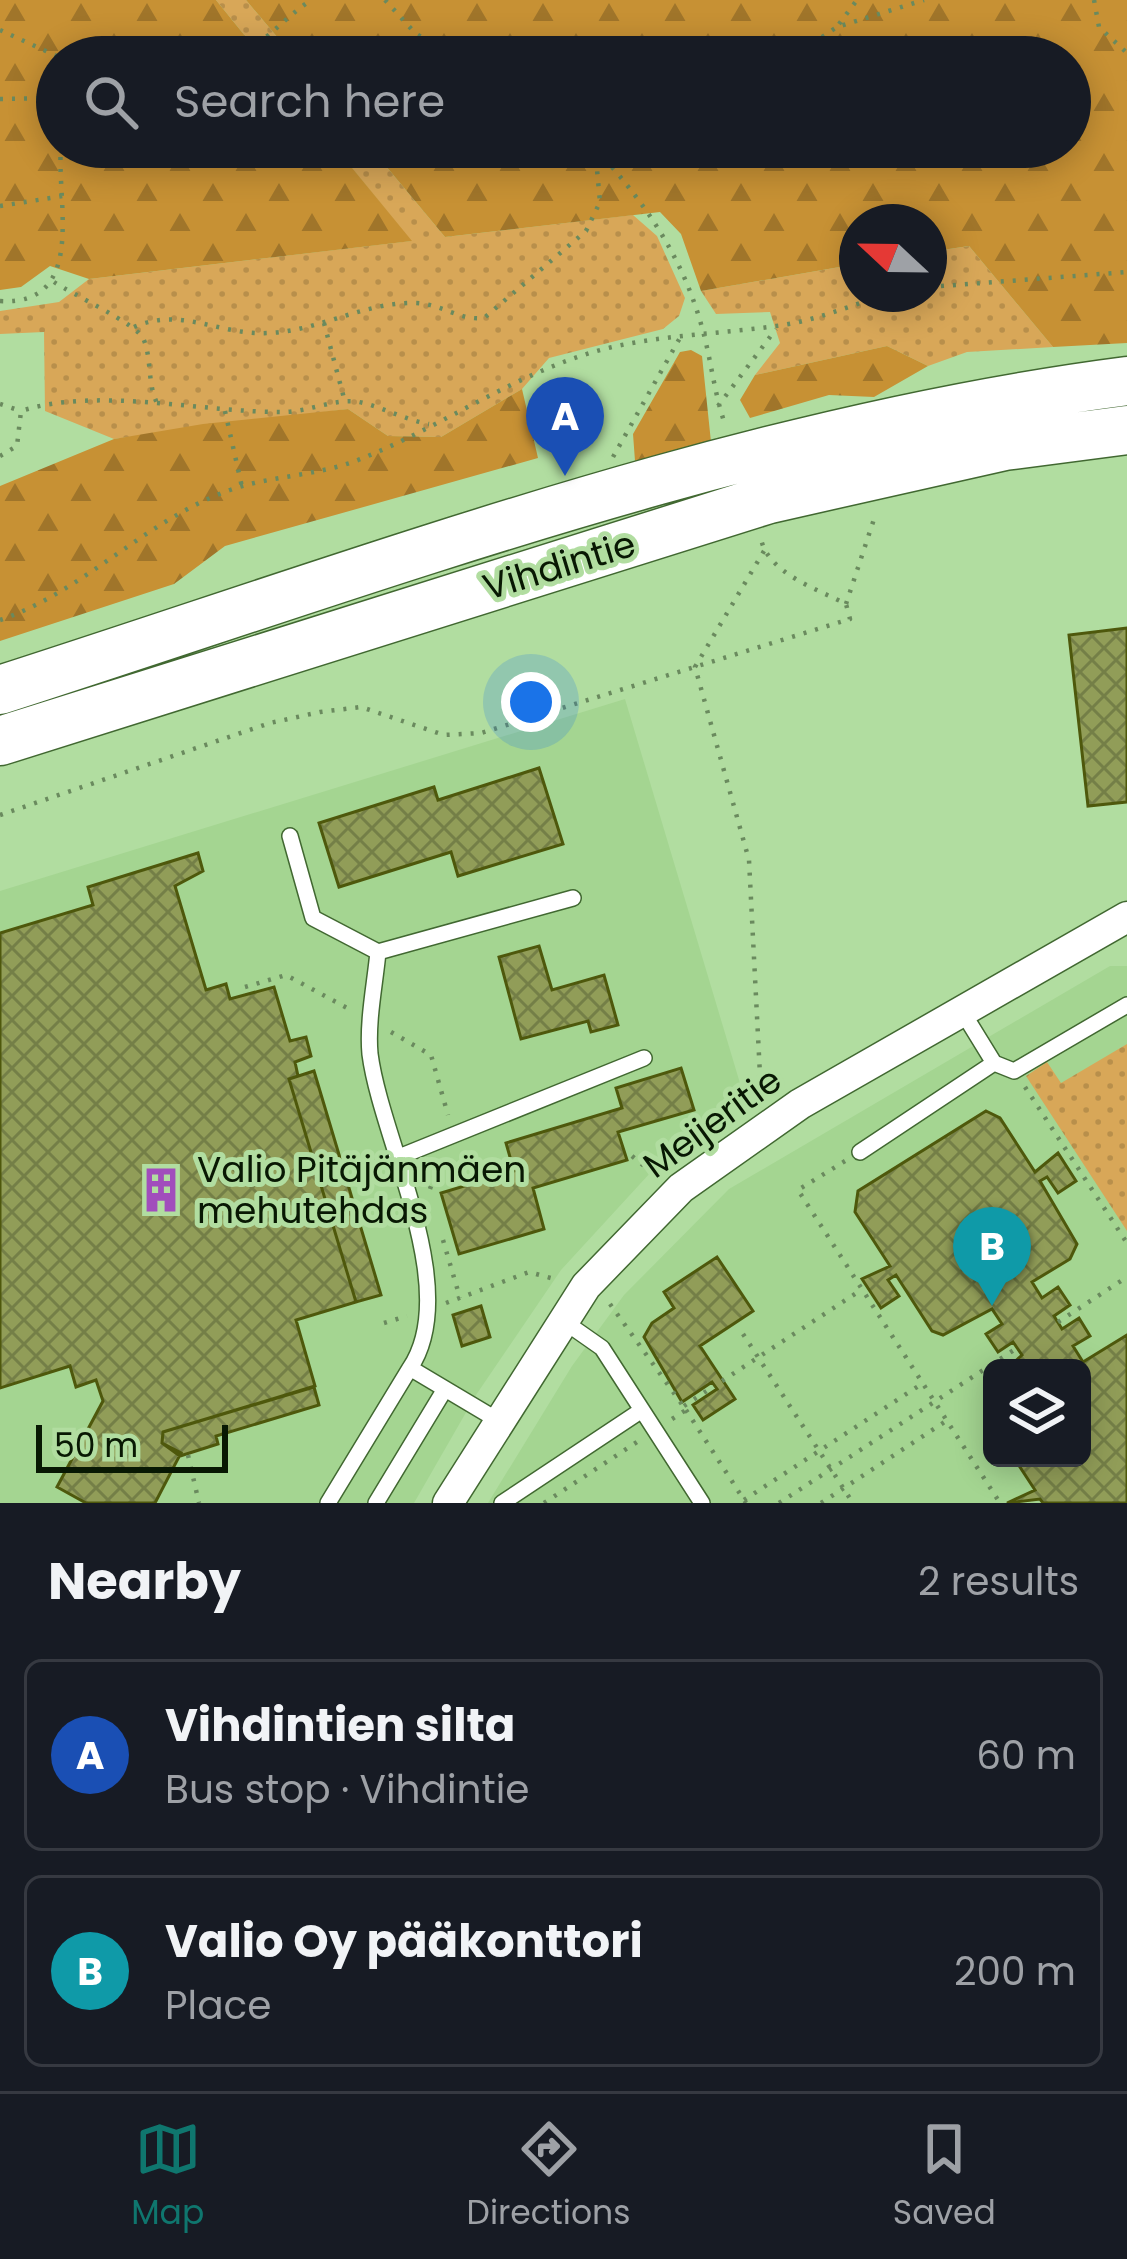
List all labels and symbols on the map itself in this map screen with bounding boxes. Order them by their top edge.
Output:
north arrow [839,204,947,312]
pin: A [526,377,604,476]
street label: Vihdintie [477,518,642,613]
your location [501,672,561,732]
street label: Meijeritie [633,1055,792,1190]
place label: Valio Pitäjänmäen mehutehdas [197,1144,526,1236]
building icon: Valio Pitäjänmäen mehutehdas [136,1165,186,1215]
pin: B [953,1207,1031,1306]
scale bar [36,1419,228,1472]

